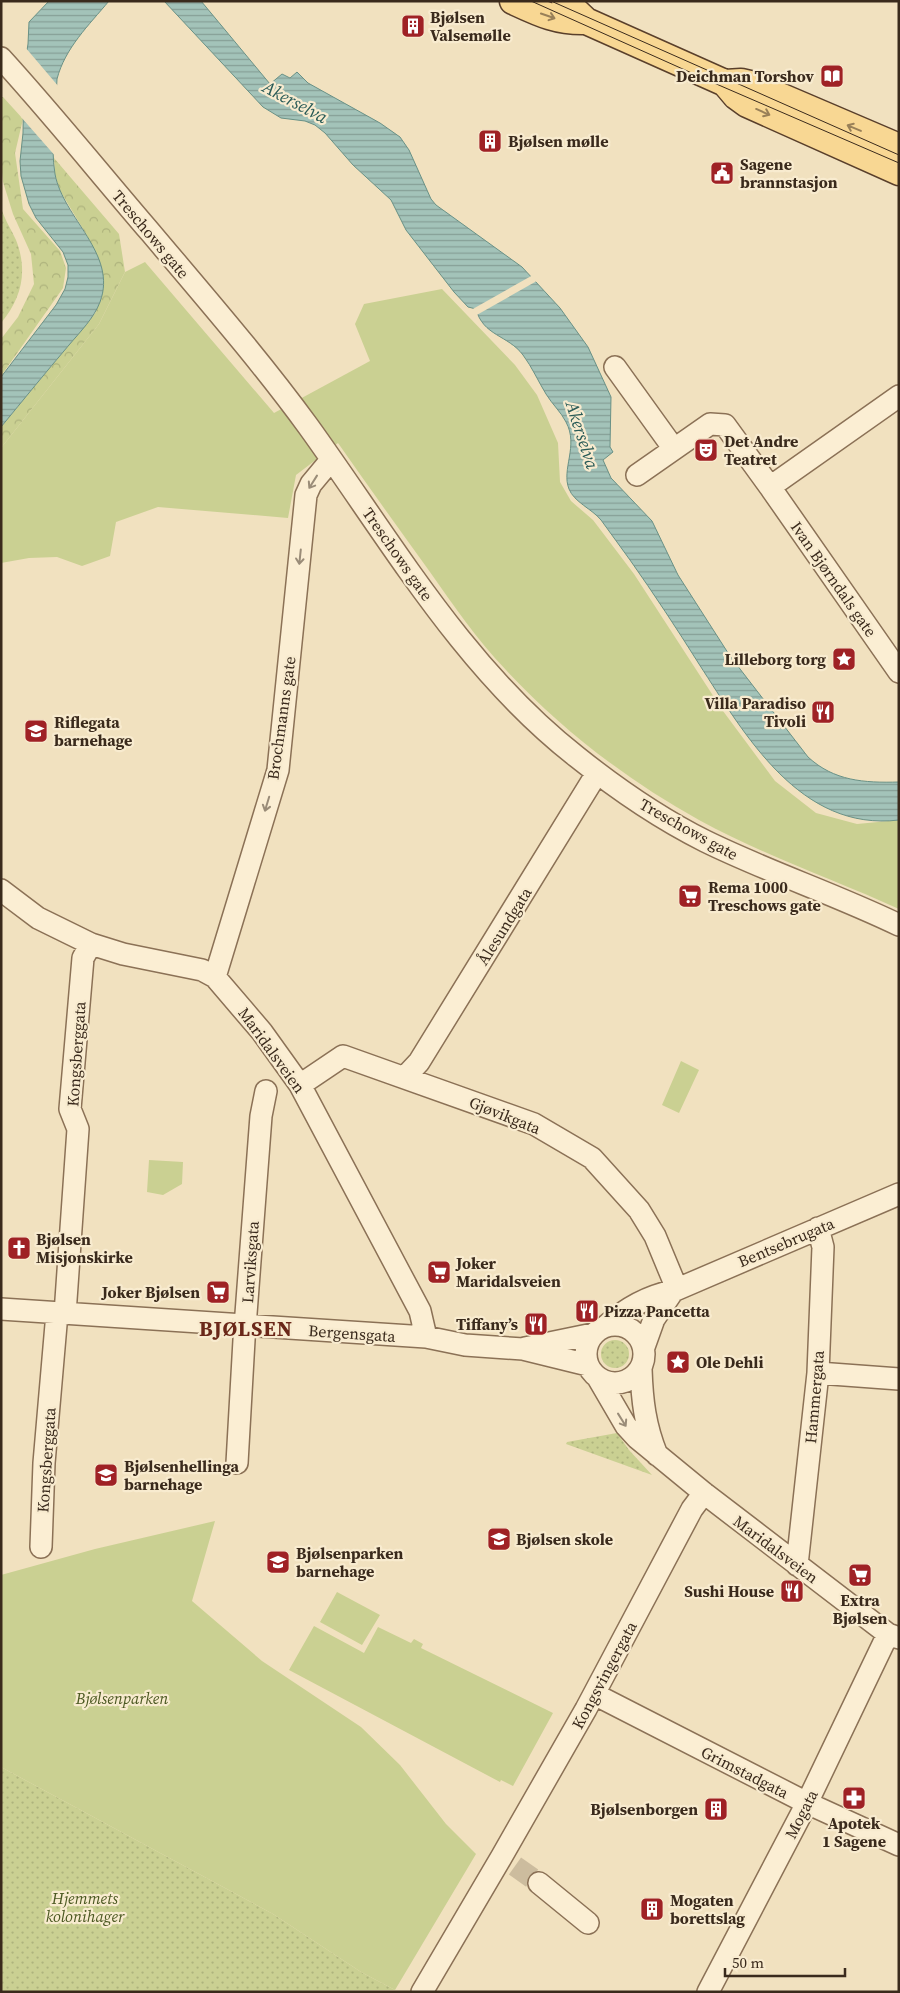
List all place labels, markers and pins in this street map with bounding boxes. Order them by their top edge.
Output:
place label: Bjølsen Valsemølle [430,6,511,46]
building icon: Bjølsen Valsemølle [400,13,426,39]
library icon: Deichman Torshov [819,63,845,89]
place label: Deichman Torshov [676,65,815,87]
building icon: Bjølsen mølle [477,128,503,154]
place label: Bjølsen mølle [508,130,609,152]
place label: Sagene brannstasjon [740,153,838,193]
public building icon: Sagene brannstasjon [709,160,735,186]
place label: Det Andre Teatret [724,430,798,470]
theatre icon: Det Andre Teatret [693,437,719,463]
place icon: Lilleborg torg [831,646,857,672]
place label: Lilleborg torg [725,648,826,670]
place label: Villa Paradiso Tivoli [704,692,806,732]
restaurant icon: Villa Paradiso Tivoli [810,699,836,725]
place label: Riflegata barnehage [54,711,132,751]
school or university icon: Riflegata barnehage [23,718,49,744]
place label: Rema 1000 Treschows gate [708,876,821,916]
supermarket icon: Rema 1000 Treschows gate [677,883,703,909]
place label: Bjølsen Misjonskirke [36,1228,133,1268]
church icon: Bjølsen Misjonskirke [6,1235,32,1261]
place label: Joker Maridalsveien [455,1252,561,1292]
supermarket icon: Joker Maridalsveien [426,1259,452,1285]
supermarket icon: Joker Bjølsen [205,1279,231,1305]
place label: Joker Bjølsen [101,1281,200,1303]
restaurant icon: Pizza Pancetta [574,1298,600,1324]
place label: Pizza Pancetta [604,1300,710,1322]
restaurant icon: Tiffany’s [523,1311,549,1337]
place label: Tiffany’s [456,1313,518,1335]
place icon: Ole Dehli [665,1349,691,1375]
place label: Ole Dehli [696,1351,764,1373]
place label: Bjølsenhellinga barnehage [124,1455,240,1495]
school or university icon: Bjølsenhellinga barnehage [93,1462,119,1488]
school or university icon: Bjølsen skole [486,1526,512,1552]
place label: Bjølsen skole [516,1528,613,1550]
place label: Bjølsenparken barnehage [296,1542,403,1582]
school or university icon: Bjølsenparken barnehage [265,1549,291,1575]
supermarket icon: Extra Bjølsen [847,1562,873,1588]
restaurant icon: Sushi House [779,1578,805,1604]
place label: Sushi House [684,1580,774,1602]
place label: Extra Bjølsen [833,1589,888,1629]
pharmacy icon: Apotek 1 Sagene [841,1785,867,1811]
building icon: Bjølsenborgen [703,1796,729,1822]
place label: Bjølsenborgen [590,1798,698,1820]
place label: Apotek 1 Sagene [822,1812,886,1852]
place label: Mogaten borettslag [670,1889,745,1929]
building icon: Mogaten borettslag [639,1896,665,1922]

